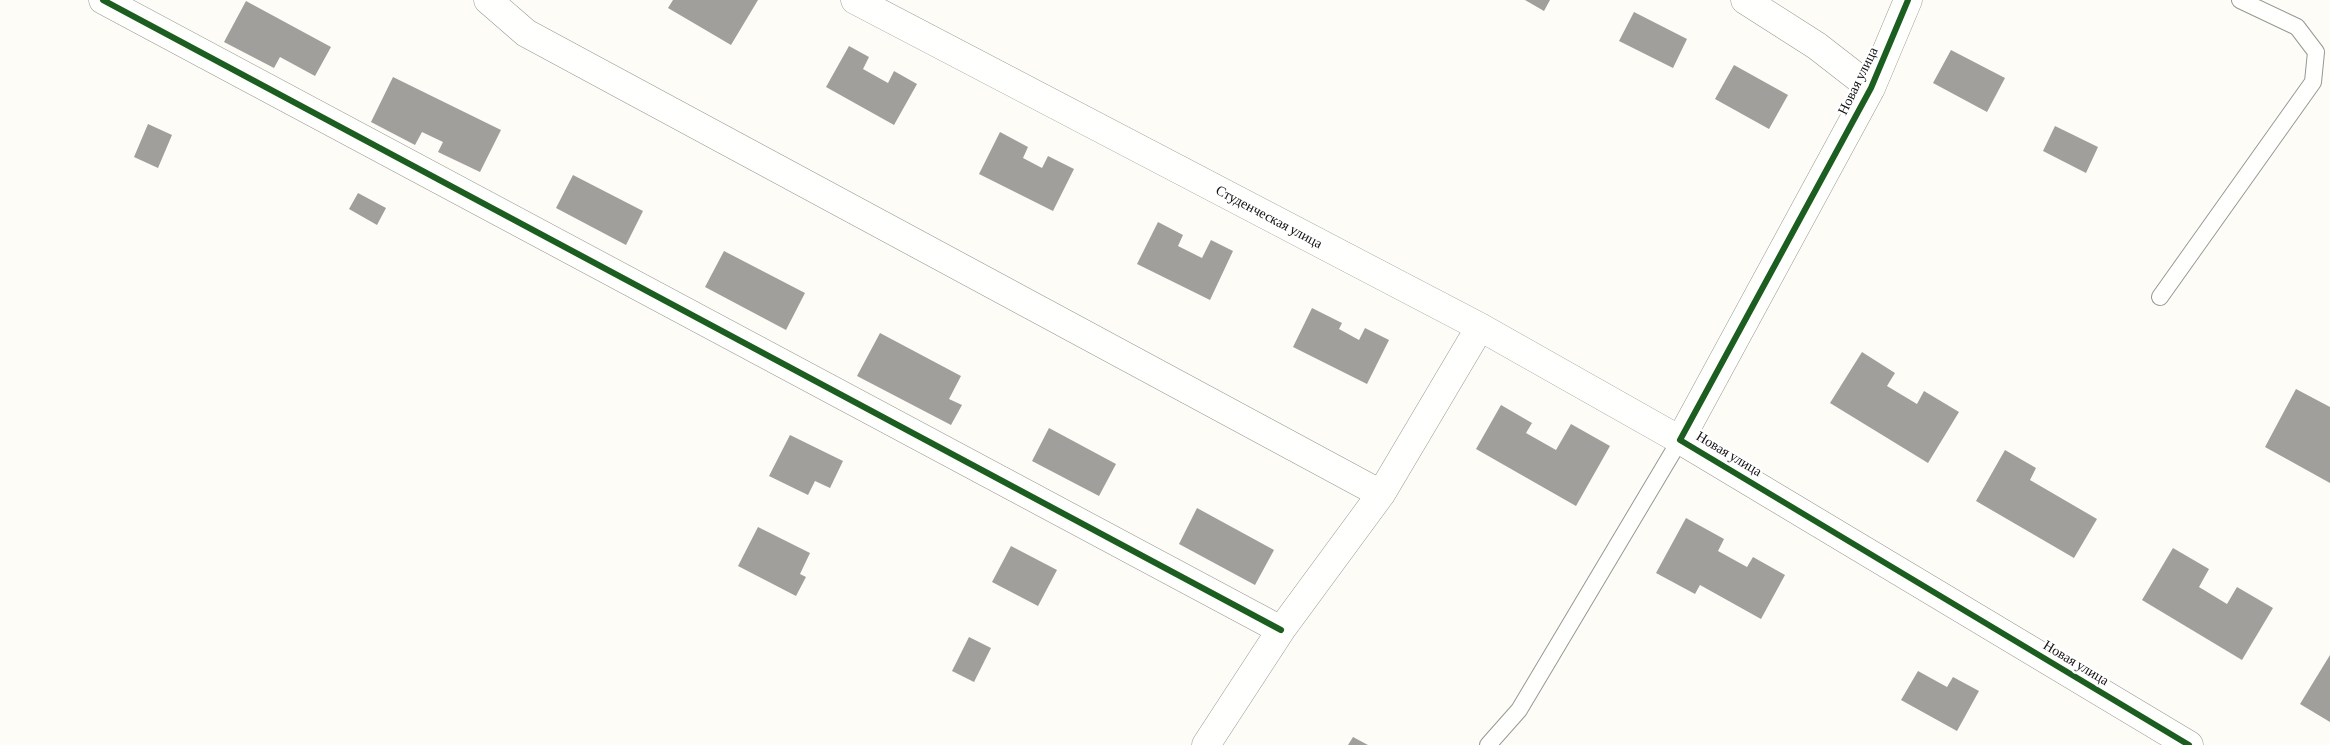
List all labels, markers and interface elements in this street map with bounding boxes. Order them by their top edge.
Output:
street label: Новая улица [1834,44,1882,118]
street label: Студенческая улица [1213,182,1325,252]
street label: Новая улица [1693,428,1765,480]
street label: Новая улица [2040,637,2112,689]

